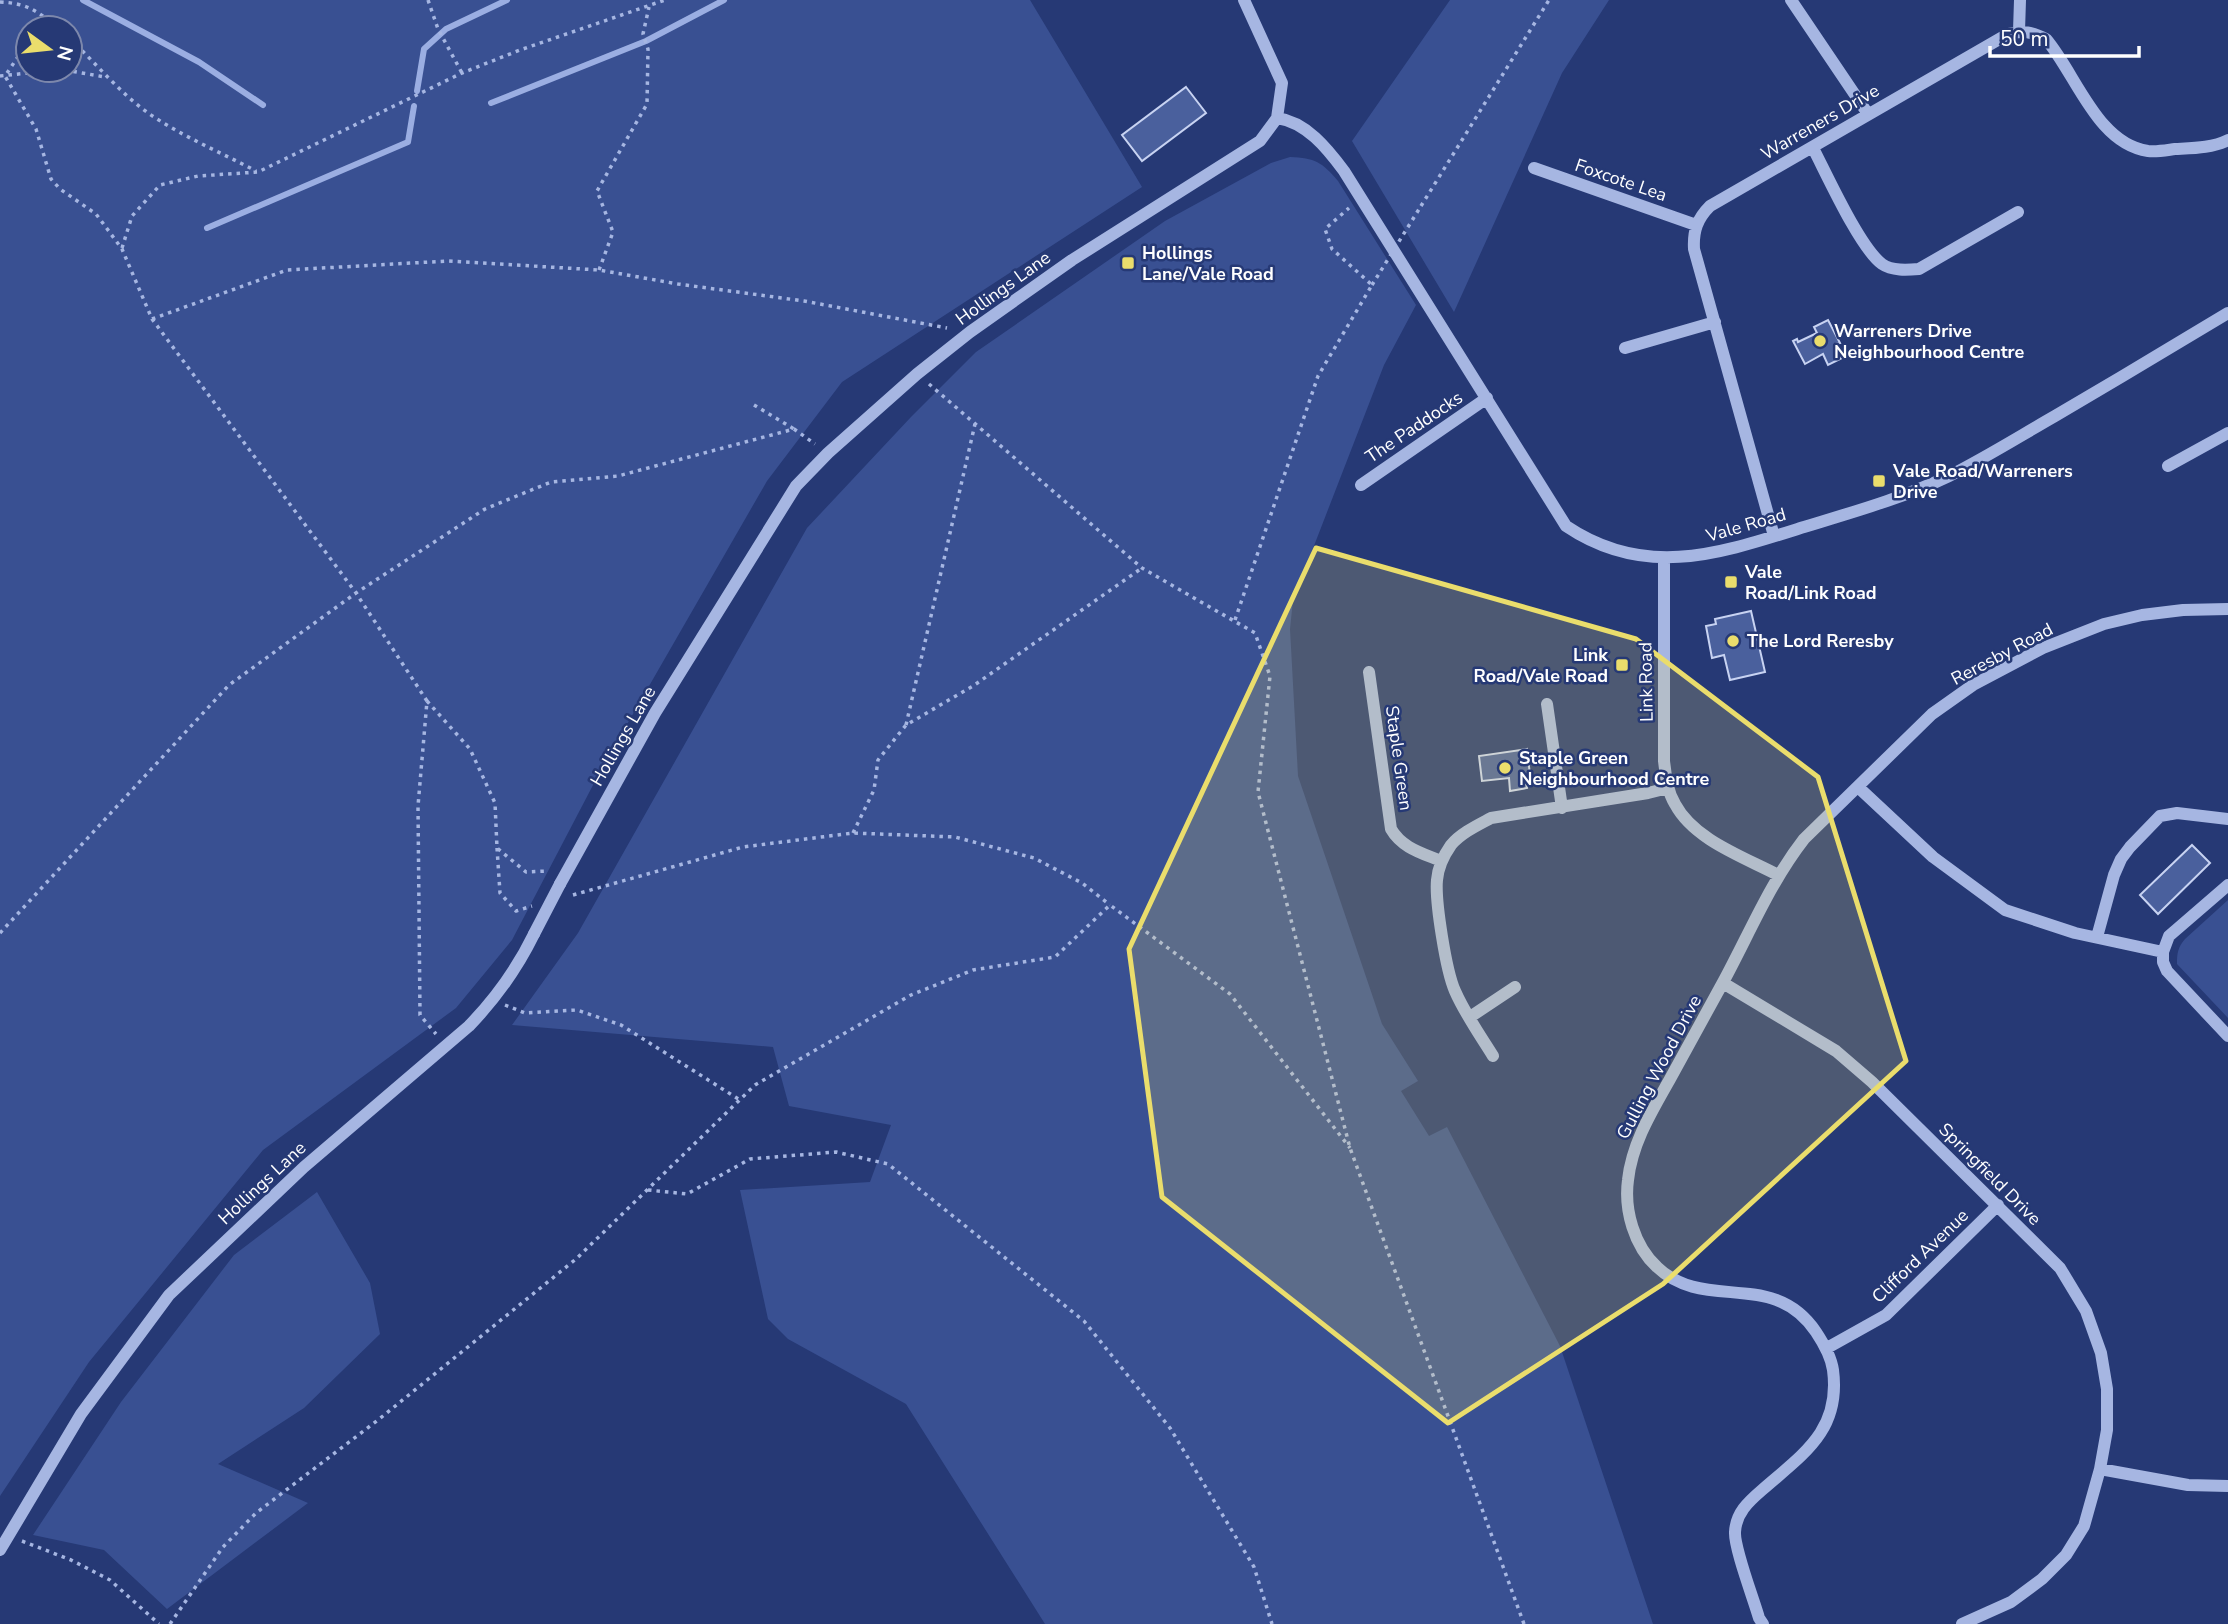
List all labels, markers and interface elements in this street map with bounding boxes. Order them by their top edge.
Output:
north arrow [14,14,84,84]
scale bar [1990,14,2139,58]
text: 50 m [2000,25,2049,53]
text: N [50,43,79,63]
street label: Warreners Drive [1756,78,1884,166]
street label: Foxcote Lea [1572,153,1670,207]
place label: Hollings Lane/Vale Road [1142,241,1274,286]
street label: Hollings Lane [951,245,1055,331]
marker: Hollings Lane/Vale Road [1120,255,1136,271]
place label: Warreners Drive Neighbourhood Centre [1834,319,2024,364]
marker: Warreners Drive Neighbourhood Centre [1812,333,1828,349]
street label: The Paddocks [1361,386,1467,468]
place label: Vale Road/Warreners Drive [1892,459,2073,504]
marker: Vale Road/Warreners Drive [1871,473,1887,489]
street label: Vale Road [1702,502,1789,548]
place label: Vale Road/Link Road [1744,560,1877,605]
marker: Vale Road/Link Road [1723,574,1739,590]
street label: Reresby Road [1947,617,2057,691]
place label: The Lord Reresby [1747,629,1894,653]
marker: The Lord Reresby [1725,633,1741,649]
street label: Link Road [1633,642,1659,722]
place label: Link Road/Vale Road [1474,643,1608,688]
marker: Link Road/Vale Road [1614,657,1630,673]
street label: Hollings Lane [585,682,661,790]
street label: Staple Green [1380,704,1418,812]
place label: Staple Green Neighbourhood Centre [1519,746,1709,791]
marker: Staple Green Neighbourhood Centre [1497,760,1513,776]
street label: Gulling Wood Drive [1611,991,1707,1143]
street label: Springfield Drive [1934,1118,2046,1230]
street label: Hollings Lane [213,1136,311,1230]
street label: Clifford Avenue [1866,1204,1974,1308]

